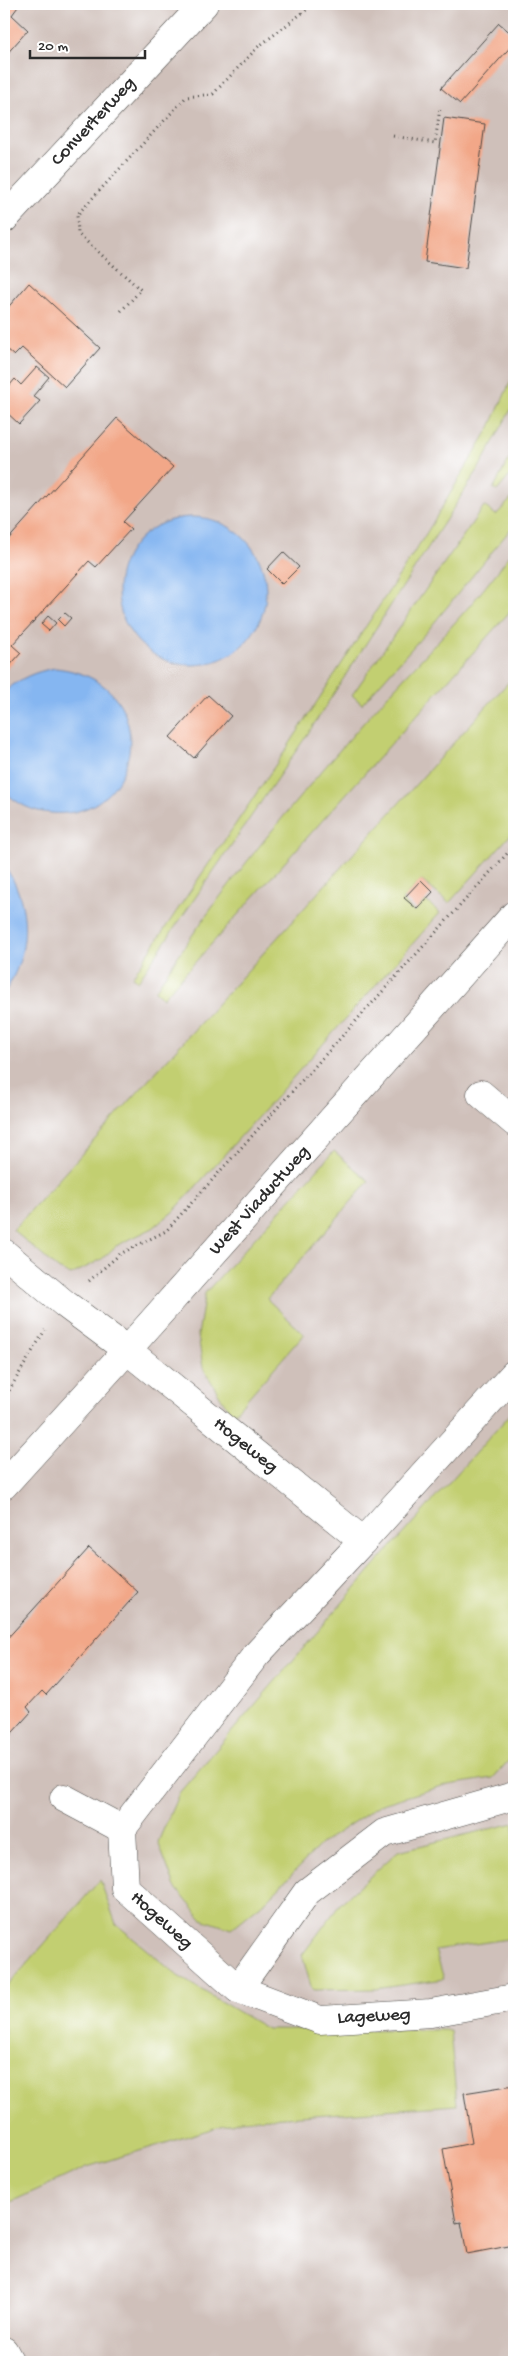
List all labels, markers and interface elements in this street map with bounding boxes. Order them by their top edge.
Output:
scale bar [30,28,145,60]
text: 20 m [38,38,68,56]
street label: Converterweg [47,72,141,171]
street label: West Viaductweg [205,1141,316,1261]
street label: Hogeweg [208,1413,282,1479]
street label: Hogeweg [125,1887,197,1955]
street label: Lageweg [337,2004,411,2030]

